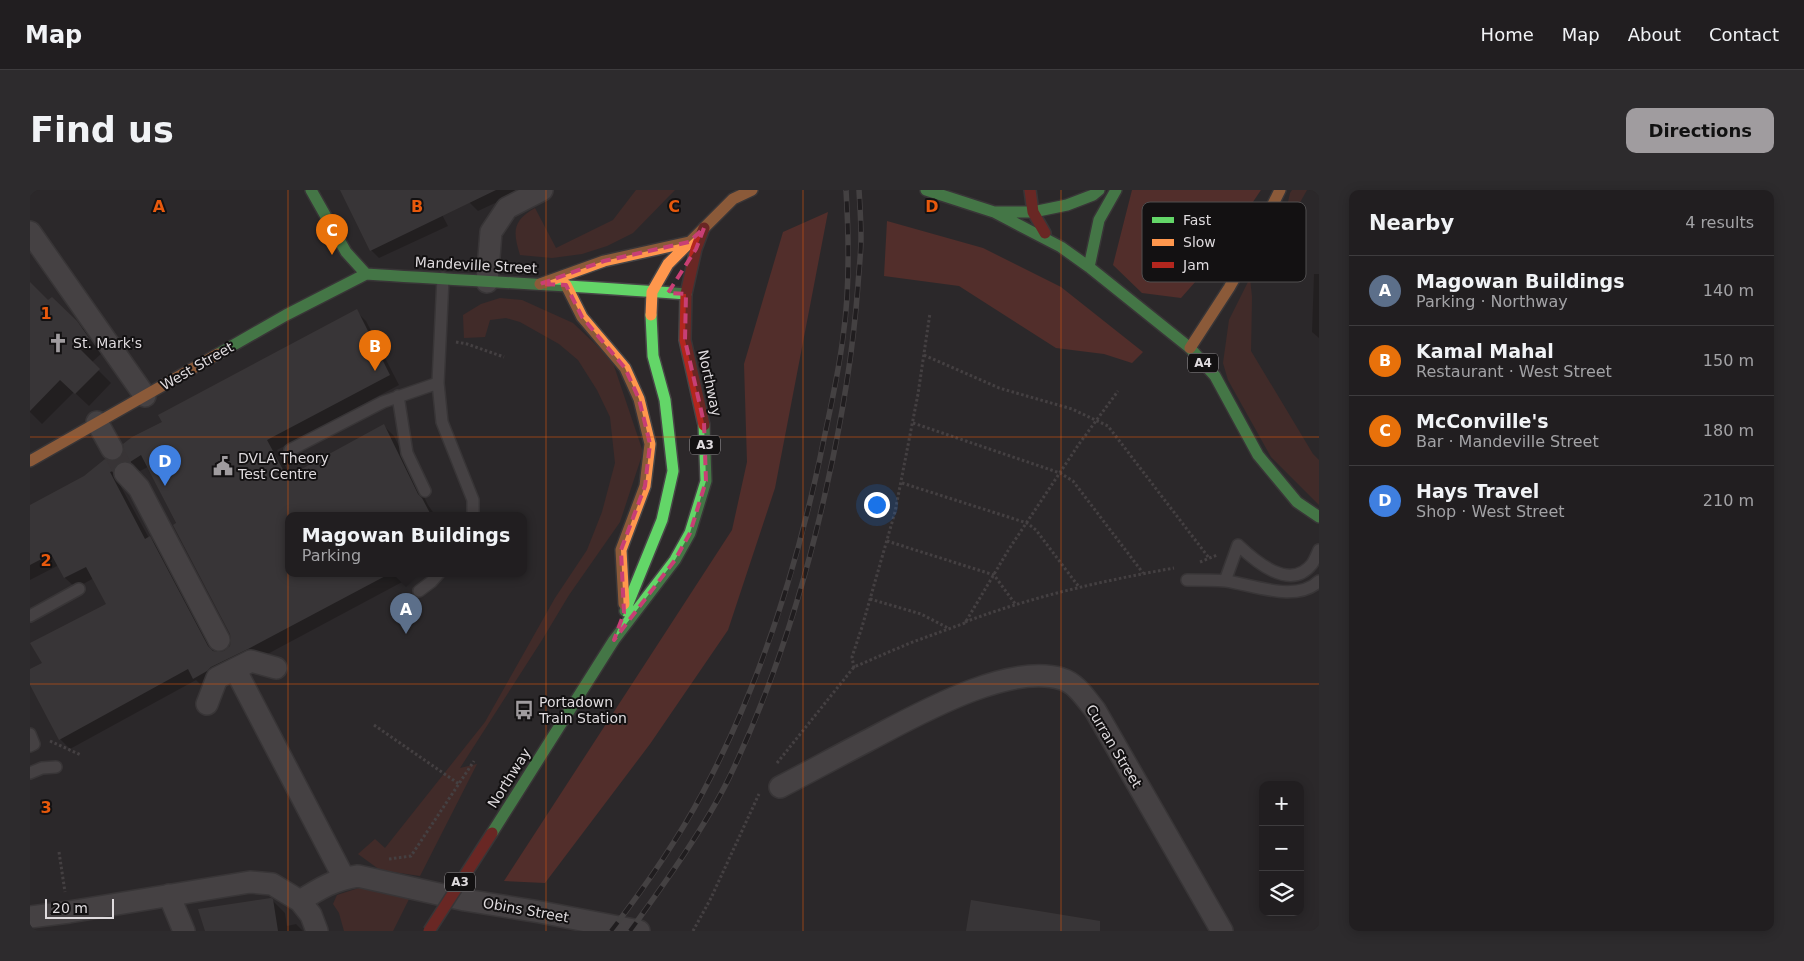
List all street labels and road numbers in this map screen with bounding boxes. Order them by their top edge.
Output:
street label: Mandeville Street [414,254,538,276]
street label: West Street [158,338,237,393]
street label: Northway [695,348,725,418]
road number: A4 [1188,354,1218,372]
road number: A3 [690,436,720,454]
street label: Curran Street [1083,701,1145,791]
street label: Northway [484,745,534,811]
road number: A3 [445,872,475,892]
street label: Obins Street [482,895,571,926]

